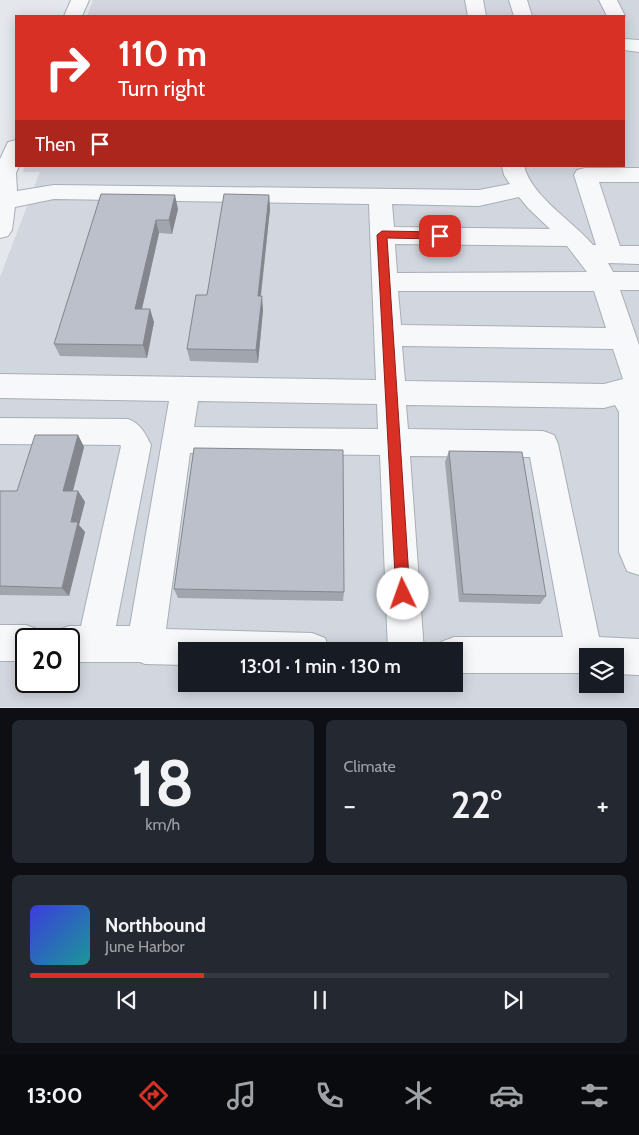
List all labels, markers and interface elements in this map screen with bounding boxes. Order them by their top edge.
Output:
text: 110 m [118,32,207,75]
icon: right [35,35,100,100]
text: Turn right [118,75,205,102]
icon: arrive [86,130,114,158]
text: Then [35,133,76,156]
pin [419,215,461,257]
icon: arrive [426,222,454,250]
position arrow [376,567,428,619]
speed limit sign: 20 [15,628,80,693]
map controls [579,648,624,693]
button: layers [579,648,624,693]
text: 13:01 · 1 min · 130 m [240,655,401,678]
text: 18 [131,743,194,822]
text: Climate [344,757,396,776]
text: 22° [451,781,502,828]
text: − [344,788,356,822]
text: + [597,788,609,822]
text: km/h [145,815,180,834]
text: Northbound [105,914,206,937]
text: June Harbor [105,937,185,956]
icon: previous [113,986,141,1014]
icon: pause [306,986,334,1014]
icon: next [499,986,527,1014]
icon: directions [136,1078,171,1113]
icon: music [224,1078,259,1113]
icon: phone [312,1078,347,1113]
icon: climate [401,1078,436,1113]
icon: car [489,1078,524,1113]
icon: filters [577,1078,612,1113]
text: 13:00 [27,1082,83,1109]

